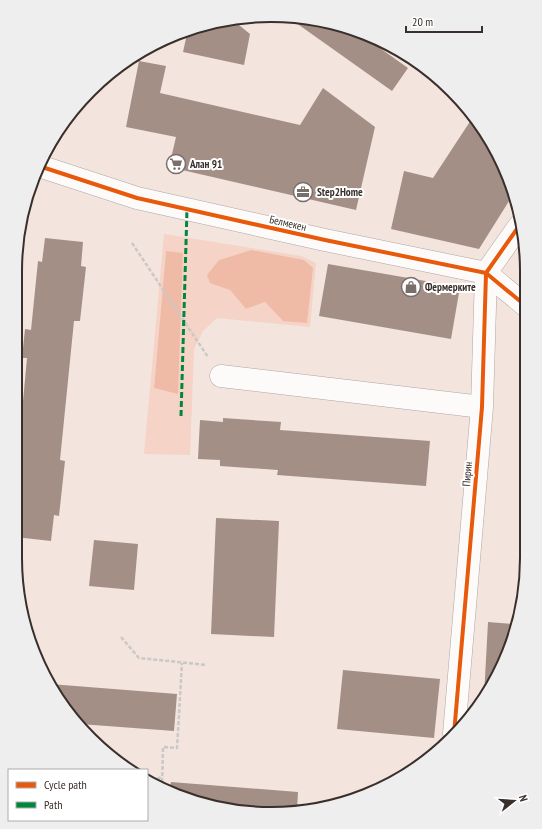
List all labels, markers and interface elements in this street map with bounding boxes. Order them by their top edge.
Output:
scale bar [406,8,482,34]
text: 20 m [412,14,433,29]
supermarket icon: Алан 91 [165,153,187,175]
place label: Алан 91 [189,157,222,171]
office icon: Step2Home [292,181,314,203]
place label: Step2Home [317,185,363,199]
street label: Белмекен [268,212,308,234]
shop icon: Фермерките [400,276,422,298]
place label: Фермерките [425,280,476,294]
street label: Пирин [459,461,475,487]
legend [8,769,148,821]
text: Cycle path [44,777,87,792]
north arrow [494,781,534,821]
text: N [516,793,531,803]
text: Path [44,797,62,812]

